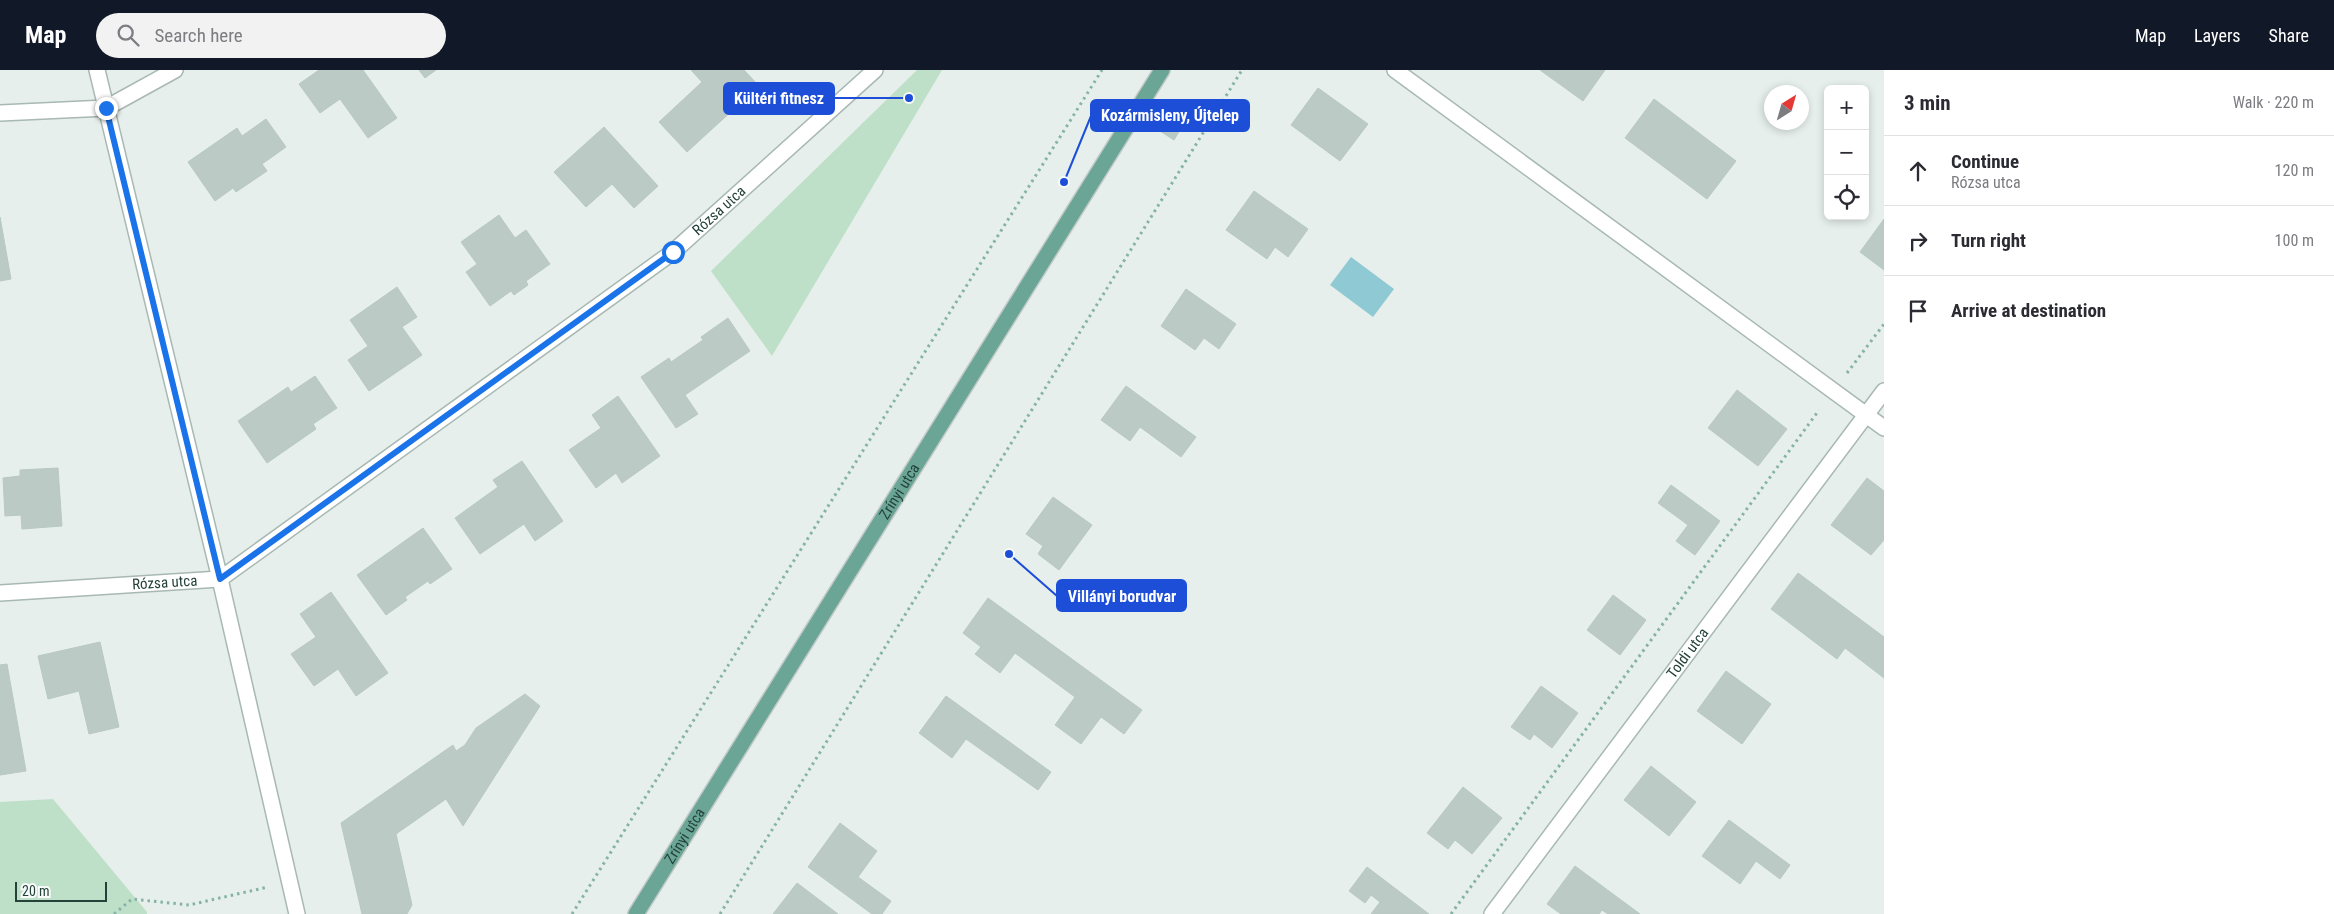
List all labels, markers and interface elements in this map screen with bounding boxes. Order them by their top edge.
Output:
search box [96,13,446,58]
text: Map [25,21,66,49]
icon: search [114,21,142,49]
text: Search here [154,24,243,47]
text: Map [2135,25,2166,46]
text: Layers [2194,25,2241,46]
text: Share [2269,25,2309,46]
callout: Kültéri fitnesz [724,83,834,114]
north arrow [1764,85,1809,130]
map controls [1824,85,1869,220]
button: + [1824,85,1869,130]
text: Kültéri fitnesz [734,89,824,108]
text: 3 min [1904,91,1951,115]
text: Walk · 220 m [2233,93,2314,112]
route end [95,97,118,120]
callout: Kozármisleny, Újtelep [1091,100,1249,131]
text: Kozármisleny, Újtelep [1101,106,1239,125]
button: − [1824,130,1869,175]
text: Continue [1951,150,2019,173]
icon: ahead [1904,157,1932,185]
text: 120 m [2275,161,2314,180]
text: Rózsa utca [1951,173,2021,192]
button: locate [1824,175,1869,220]
street label: Rózsa utca [689,182,749,239]
icon: right [1904,227,1932,255]
text: Turn right [1951,229,2026,252]
text: 100 m [2275,231,2314,250]
route start [662,241,685,264]
icon: arrive [1904,297,1932,325]
text: Arrive at destination [1951,299,2106,322]
street label: Zrínyi utca [875,460,923,523]
street label: Rózsa utca [132,571,198,594]
callout: Villányi borudvar [1057,580,1186,611]
text: Villányi borudvar [1068,587,1176,606]
street label: Toldi utca [1663,624,1712,682]
street label: Zrínyi utca [661,805,709,867]
scale bar [15,879,108,902]
text: 20 m [22,883,50,899]

